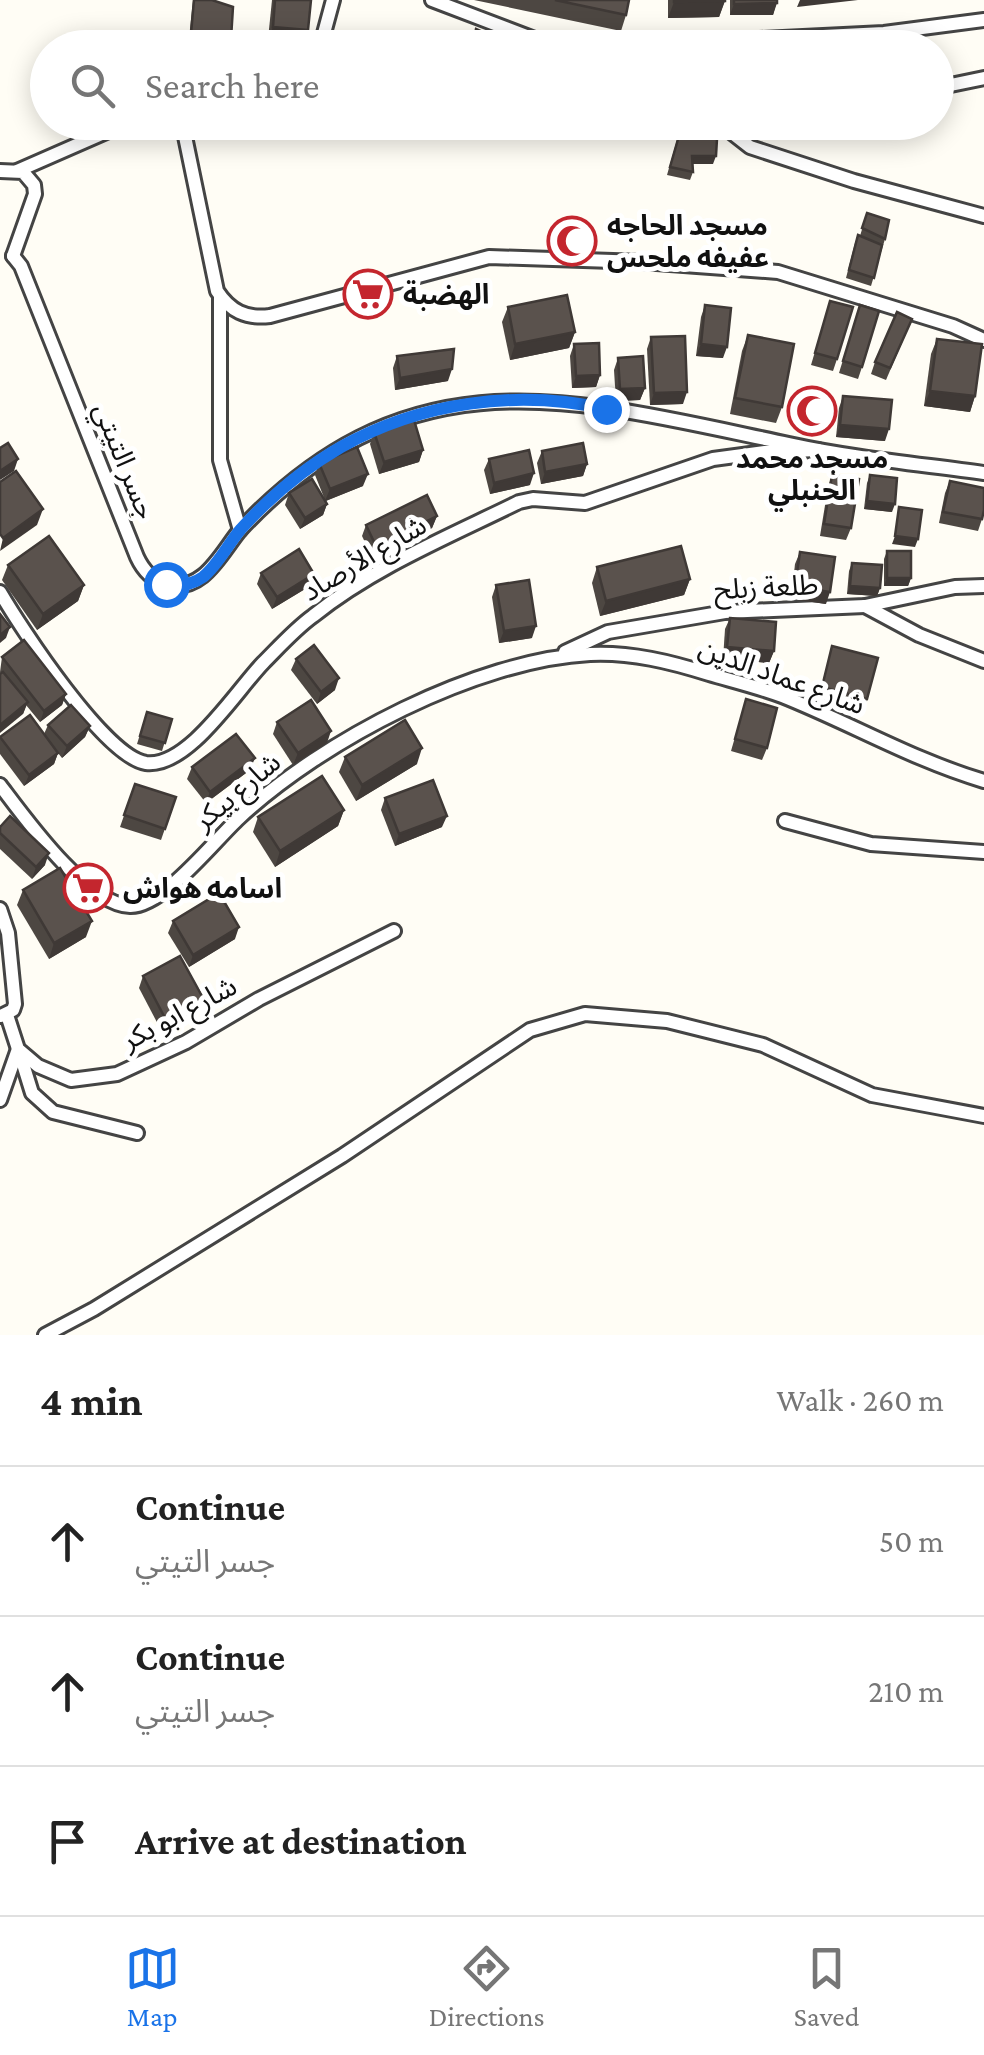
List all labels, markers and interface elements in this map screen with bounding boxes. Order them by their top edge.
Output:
search box [30,30,954,140]
icon: search [65,58,120,113]
text: Search here [145,64,319,106]
place label: مسجد الحاجه عفيفه ملحس [607,210,769,273]
mosque icon: مسجد الحاجه عفيفه ملحس [546,215,598,267]
supermarket icon: الهضبة [342,268,394,320]
place label: الهضبة [403,279,489,311]
mosque icon: مسجد محمد الحنبلي [786,385,838,437]
route end [584,387,630,433]
street label: جسر التيتي [83,398,162,526]
place label: مسجد محمد الحنبلي [736,443,888,512]
street label: شارع الأرصاد [296,509,434,611]
route start [144,562,190,608]
street label: طلعة زبلح [713,569,819,610]
street label: شارع عماد الدين [693,632,869,725]
street label: شارع بيكر [187,746,290,840]
supermarket icon: اسامه هواش [62,862,114,914]
place label: اسامه هواش [123,873,282,904]
street label: شارع ابو بكر [116,970,244,1061]
text: 4 min [40,1377,143,1424]
text: Walk · 260 m [777,1382,944,1418]
text: Continue [135,1486,285,1528]
icon: ahead [40,1514,95,1569]
text: 50 m [879,1523,944,1559]
text: جسر التيتي [135,1543,275,1579]
text: Continue [135,1636,285,1678]
icon: ahead [40,1664,95,1719]
text: 210 m [868,1673,944,1709]
text: جسر التيتي [135,1693,275,1729]
icon: arrive [40,1814,95,1869]
text: Arrive at destination [135,1820,467,1862]
tab: Map [125,1941,180,2032]
tab: Directions [429,1941,545,2032]
tab: Saved [794,1941,859,2032]

